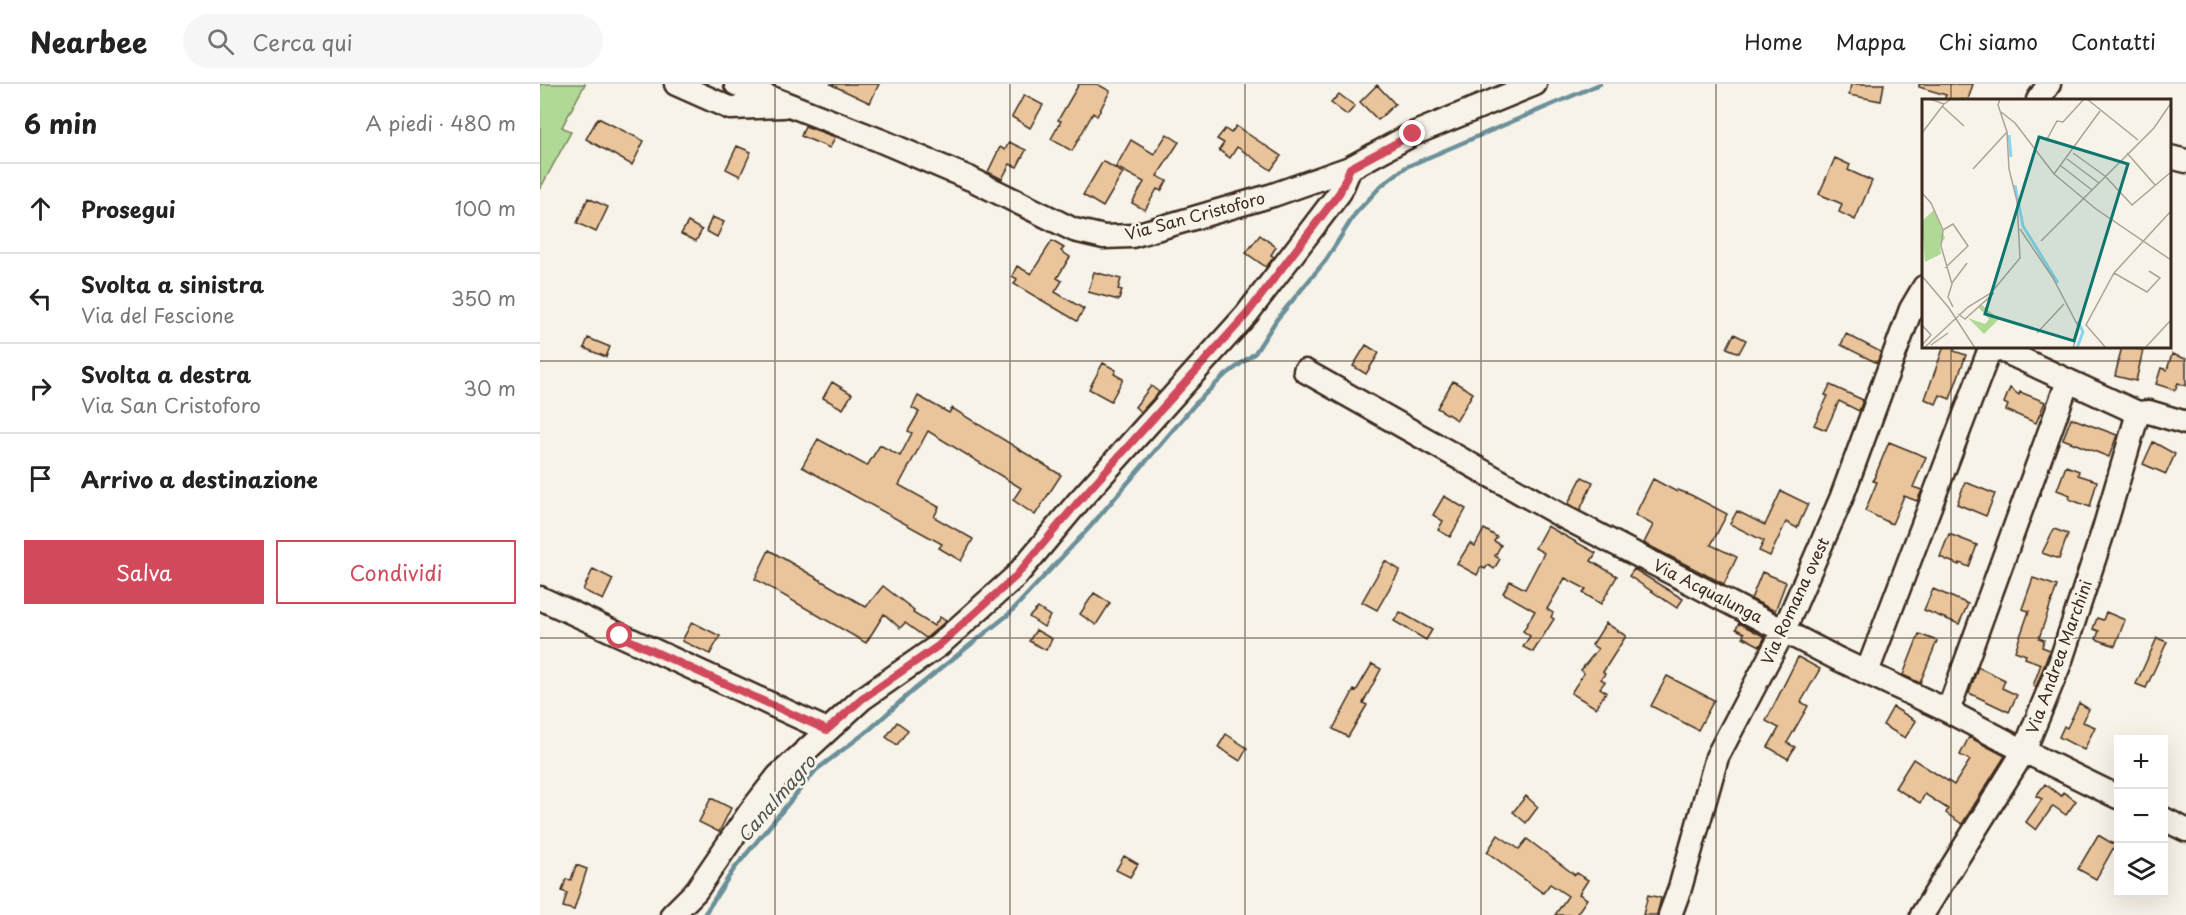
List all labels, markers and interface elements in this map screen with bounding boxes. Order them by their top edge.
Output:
search box [183,14,603,68]
text: Nearbee [30,20,147,63]
icon: search [204,25,237,58]
text: Cerca qui [252,25,353,58]
text: Home [1744,25,1803,57]
text: Mappa [1836,25,1906,57]
text: Chi siamo [1939,25,2038,57]
text: Contatti [2071,25,2156,57]
inset map [1922,99,2171,348]
text: 6 min [24,104,97,143]
text: A piedi · 480 m [366,108,516,138]
route end [1399,120,1425,146]
street label: Via San Cristoforo [1122,185,1267,245]
icon: ahead [24,192,57,225]
text: Prosegui [81,192,175,225]
text: 100 m [455,193,516,223]
text: Svolta a sinistra [81,267,264,300]
icon: left [24,282,57,315]
text: 350 m [451,283,516,313]
text: Via del Fescione [81,300,235,330]
text: Svolta a destra [81,357,251,390]
icon: right [24,372,57,405]
text: 30 m [463,373,516,403]
text: Via San Cristoforo [81,390,261,420]
icon: arrive [24,462,57,495]
text: Arrivo a destinazione [81,462,318,495]
street label: Via Romana ovest [1754,533,1834,668]
button: Salva [24,540,264,604]
button: Condividi [276,540,516,604]
street label: Via Acqualunga [1649,552,1767,628]
street label: Via Andrea Marchini [2019,576,2097,737]
route start [606,622,632,648]
map controls [2114,735,2168,897]
button: + [2114,735,2168,789]
water label: Canalmagro [730,748,822,848]
button: − [2114,789,2168,843]
button: layers [2114,843,2168,897]

